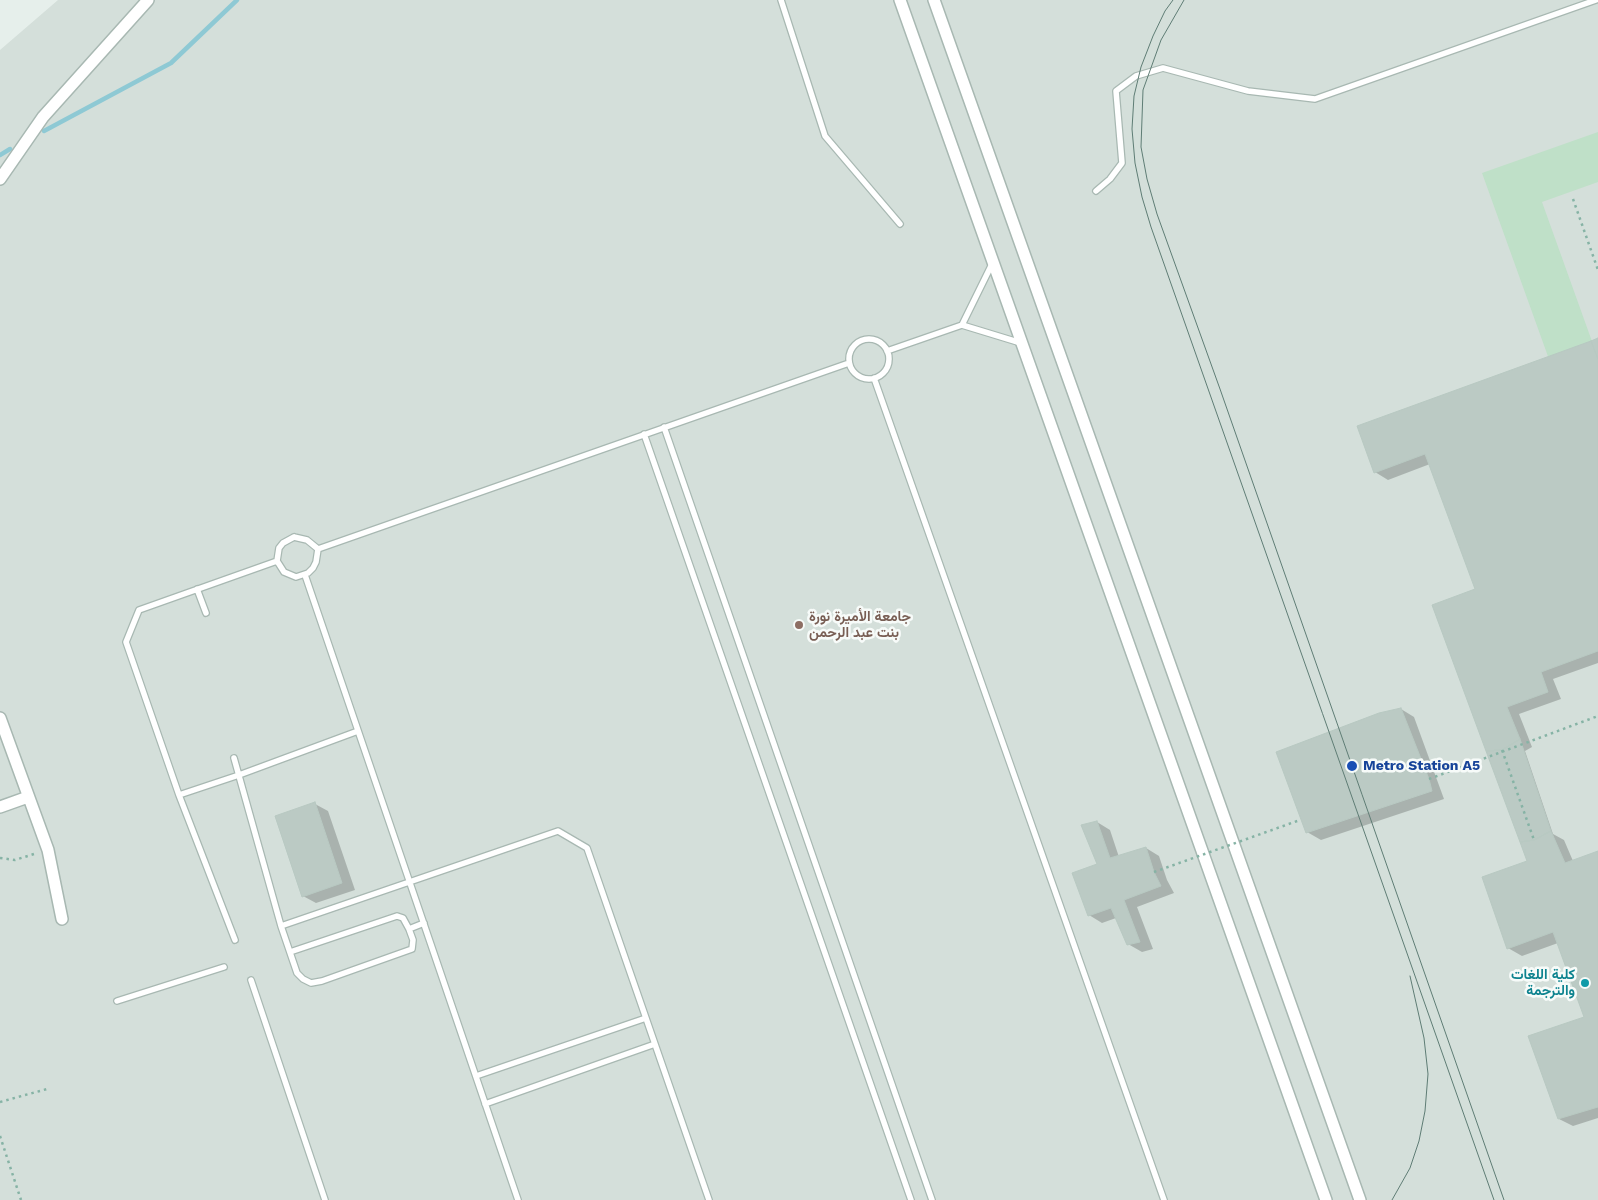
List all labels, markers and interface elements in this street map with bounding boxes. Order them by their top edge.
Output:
place label: جامعة الأميرة نورة بنت عبد الرحمن [809,609,911,642]
marker: جامعة الأميرة نورة بنت عبد الرحمن [793,619,805,631]
place label: Metro Station A5 [1363,758,1480,774]
marker: Metro Station A5 [1345,759,1359,773]
place label: كلية اللغات والترجمة [1511,967,1575,1000]
marker: كلية اللغات والترجمة [1579,977,1591,989]

